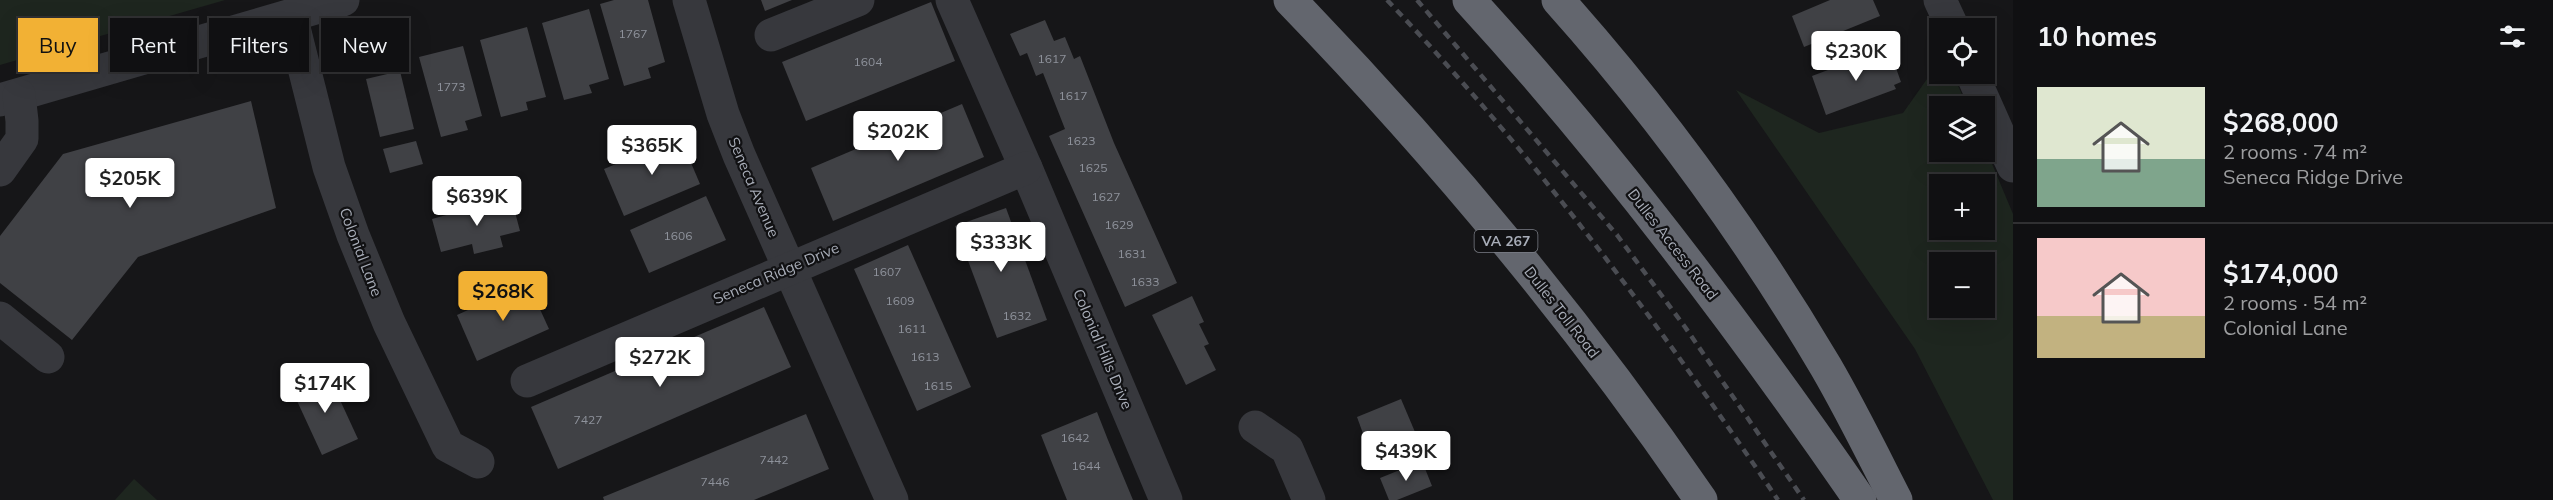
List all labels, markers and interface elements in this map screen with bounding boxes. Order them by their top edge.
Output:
chip: Buy [18,18,98,72]
chip: Rent [110,18,197,72]
chip: Filters [209,18,309,72]
chip: New [321,18,409,72]
map controls [1929,18,1995,318]
button: locate [1929,18,1995,84]
text: 10 homes [2037,20,2157,53]
icon: filters [2496,20,2529,53]
house number: 1767 [619,26,647,41]
pin: $230K [1814,31,1898,82]
text: $230K [1825,38,1887,63]
house number: 1617 [1038,51,1066,66]
house number: 1604 [854,54,882,69]
house number: 1773 [437,79,465,94]
house number: 1617 [1059,88,1087,103]
button: layers [1929,96,1995,162]
text: $268,000 [2223,106,2339,139]
pin: $202K [856,111,940,162]
icon: home [2085,111,2157,183]
text: $202K [867,118,929,143]
pin: $365K [610,125,694,176]
text: $365K [621,132,683,157]
house number: 1623 [1067,133,1095,148]
street label: Seneca Avenue [724,134,784,240]
text: 2 rooms · 74 m² [2223,139,2367,164]
pin: $205K [88,158,172,209]
house number: 1625 [1079,160,1107,175]
text: Seneca Ridge Drive [2223,164,2403,189]
text: $205K [99,165,161,190]
button: + [1929,174,1995,240]
pin: $639K [435,176,519,227]
text: $639K [446,183,508,208]
street label: Dulles Access Road [1624,185,1722,303]
house number: 1627 [1092,189,1120,204]
street label: Colonial Lane [335,205,387,299]
house number: 1629 [1105,217,1133,232]
pin: $333K [959,222,1043,273]
house number: 1606 [664,228,692,243]
text: $333K [970,229,1032,254]
road number: VA 267 [1474,230,1538,252]
street label: Seneca Ridge Drive [710,238,842,308]
house number: 1631 [1118,246,1146,261]
button: − [1929,252,1995,318]
text: $174,000 [2223,257,2339,290]
street label: Dulles Toll Road [1520,262,1604,362]
icon: home [2085,262,2157,334]
house number: 1607 [873,264,901,279]
pin: $268K [461,271,545,322]
house number: 1633 [1131,274,1159,289]
text: $268K [472,278,534,303]
street label: Colonial Hills Drive [1069,286,1137,412]
text: 2 rooms · 54 m² [2223,290,2367,315]
house number: 1609 [886,293,914,308]
house number: 1632 [1003,308,1031,323]
text: Colonial Lane [2223,315,2348,340]
house number: 1611 [898,321,926,336]
pin: $272K [618,337,702,388]
text: $272K [629,344,691,369]
house number: 1613 [911,349,939,364]
pin: $174K [283,363,367,414]
text: $174K [294,370,356,395]
house number: 1615 [924,378,952,393]
house number: 7427 [574,412,602,427]
house number: 1642 [1061,430,1089,445]
pin: $439K [1364,431,1448,482]
text: $439K [1375,438,1437,463]
house number: 7442 [760,452,788,467]
house number: 1644 [1072,458,1100,473]
house number: 7446 [701,474,729,489]

